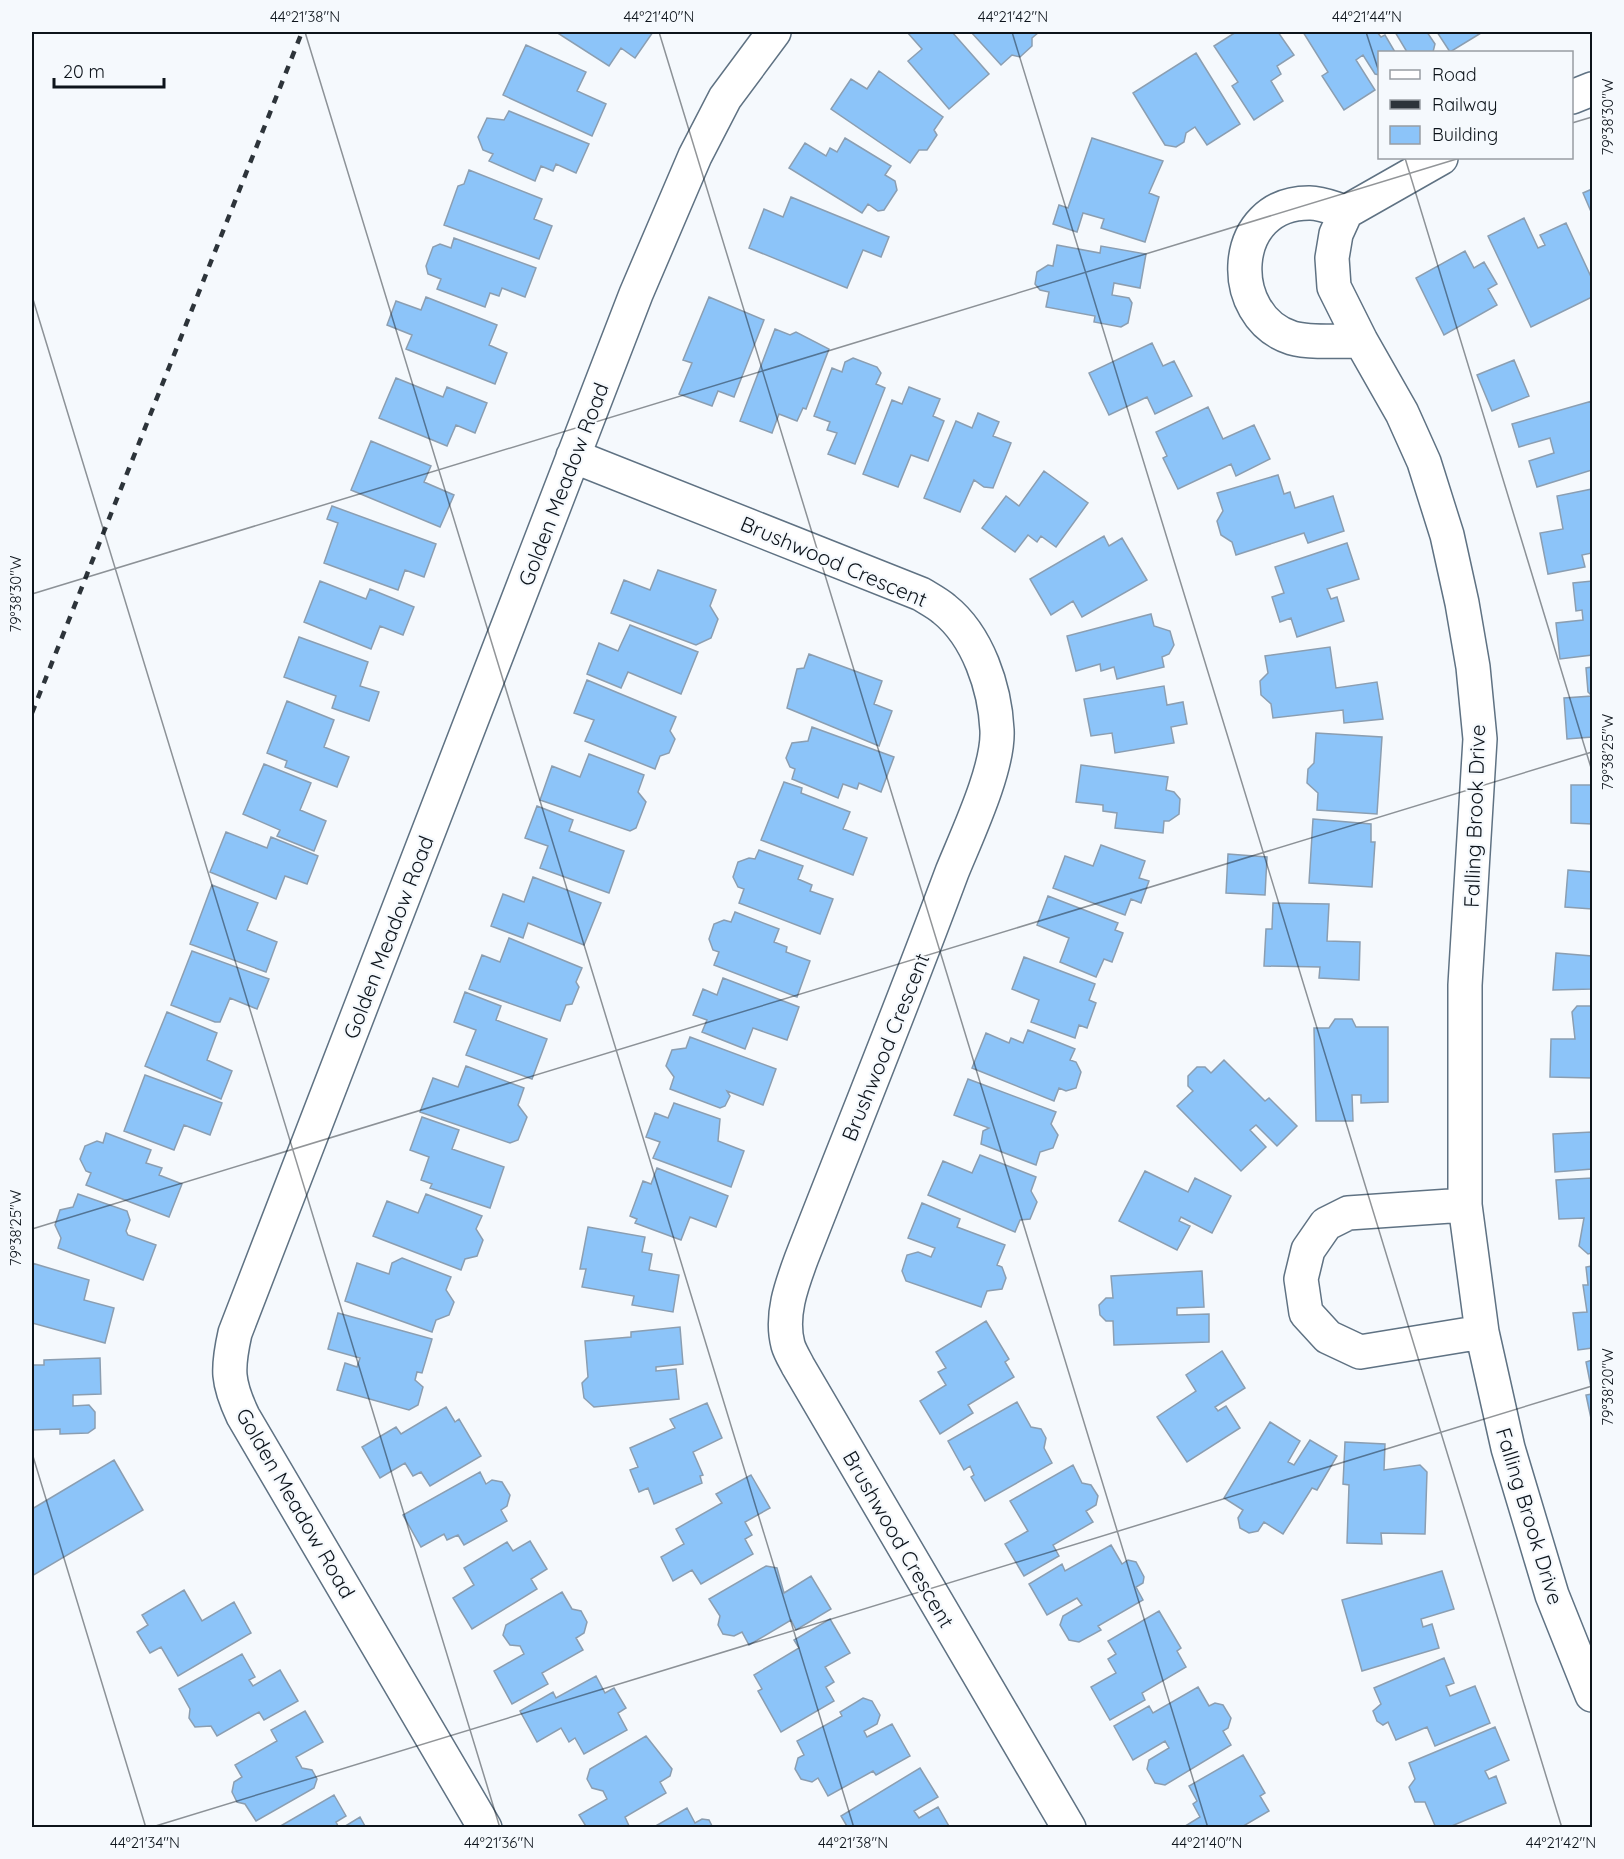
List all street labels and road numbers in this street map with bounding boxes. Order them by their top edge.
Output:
street label: Golden Meadow Road [512,379,614,589]
street label: Brushwood Crescent [737,510,931,612]
street label: Falling Brook Drive [1458,724,1490,908]
street label: Golden Meadow Road [337,832,439,1042]
street label: Brushwood Crescent [835,949,935,1145]
street label: Golden Meadow Road [231,1403,361,1603]
street label: Falling Brook Drive [1491,1424,1569,1608]
street label: Brushwood Crescent [838,1446,960,1632]

